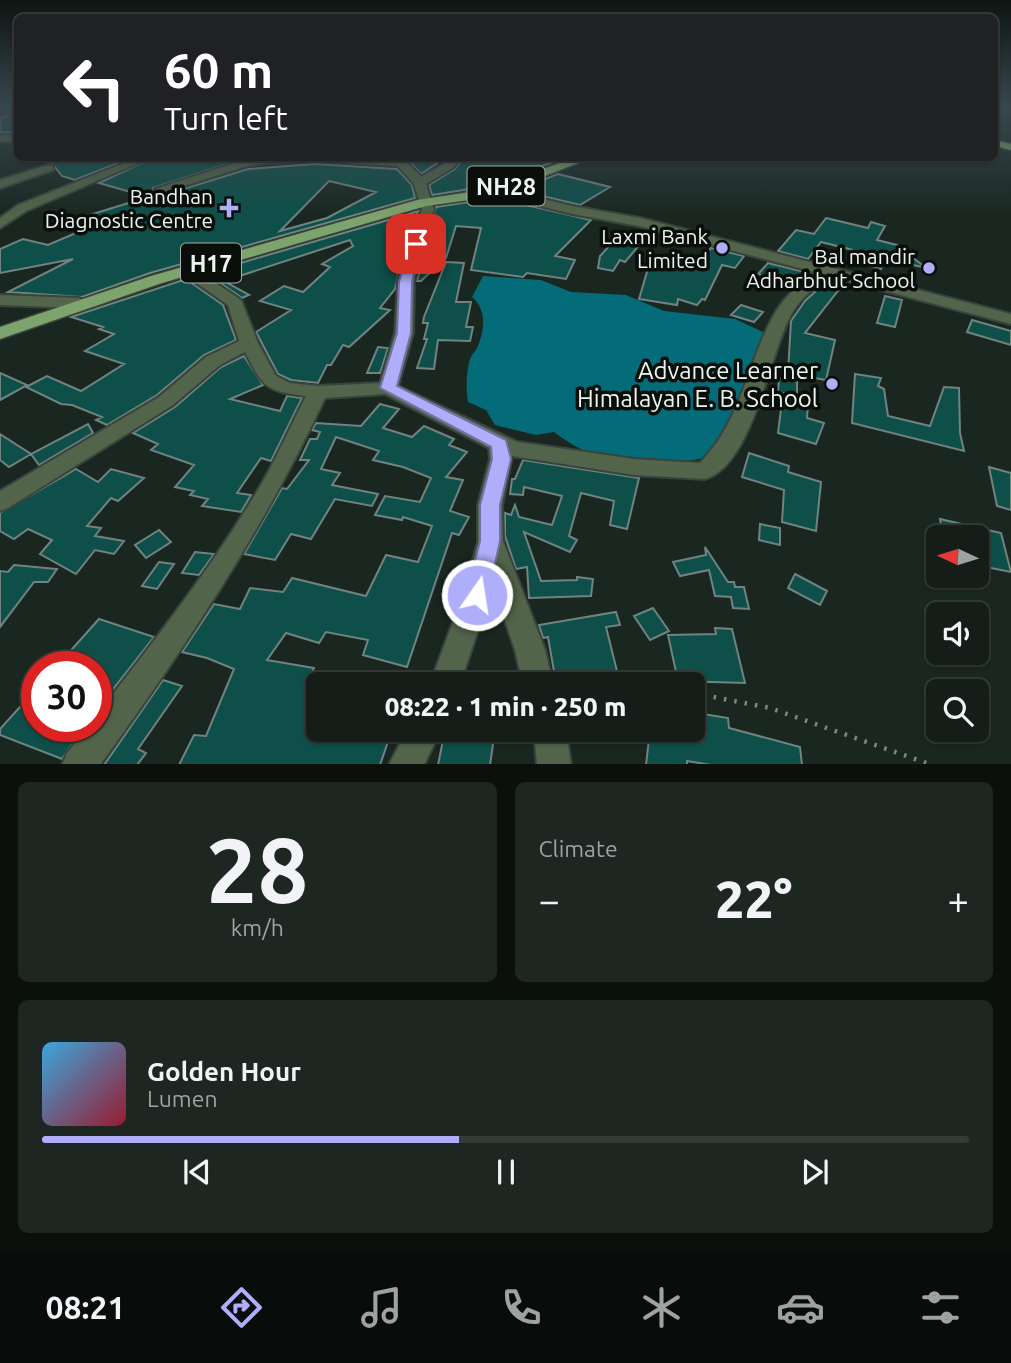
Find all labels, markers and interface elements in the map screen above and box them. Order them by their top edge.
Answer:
icon: left [49,42,140,133]
text: 60 m [164,42,273,97]
text: Turn left [164,100,288,136]
road number: NH28 [468,167,544,206]
place label: Bandhan Diagnostic Centre [45,184,213,232]
marker: Bandhan Diagnostic Centre [219,198,239,218]
pin [386,214,446,274]
place label: Laxmi Bank Limited [601,224,708,272]
icon: arrive [397,225,435,263]
marker: Laxmi Bank Limited [714,240,730,256]
road number: H17 [181,244,241,282]
place label: Bal mandir Adharbhut School [746,244,915,292]
marker: Bal mandir Adharbhut School [921,260,937,276]
place label: Advance Learner Himalayan E. B. School [577,357,818,412]
marker: Advance Learner Himalayan E. B. School [824,376,840,392]
north arrow [926,525,989,588]
map controls [926,525,989,742]
position arrow [440,558,514,632]
button: sound [926,602,989,665]
speed limit sign: 30 [21,651,112,742]
button: search [926,679,989,742]
text: 08:22 · 1 min · 250 m [385,692,626,721]
text: 28 [206,818,309,920]
text: Climate [539,836,618,861]
text: 22° [715,870,793,928]
text: − [539,879,560,921]
text: + [948,879,969,921]
text: km/h [231,915,284,940]
text: Golden Hour [147,1057,301,1086]
text: Lumen [147,1086,218,1111]
icon: previous [178,1153,216,1191]
icon: pause [487,1153,525,1191]
icon: next [796,1153,834,1191]
icon: directions [217,1283,266,1332]
icon: music [357,1283,406,1332]
icon: phone [497,1283,546,1332]
icon: climate [637,1283,686,1332]
icon: car [776,1283,825,1332]
icon: filters [916,1283,965,1332]
text: 08:21 [45,1289,126,1325]

